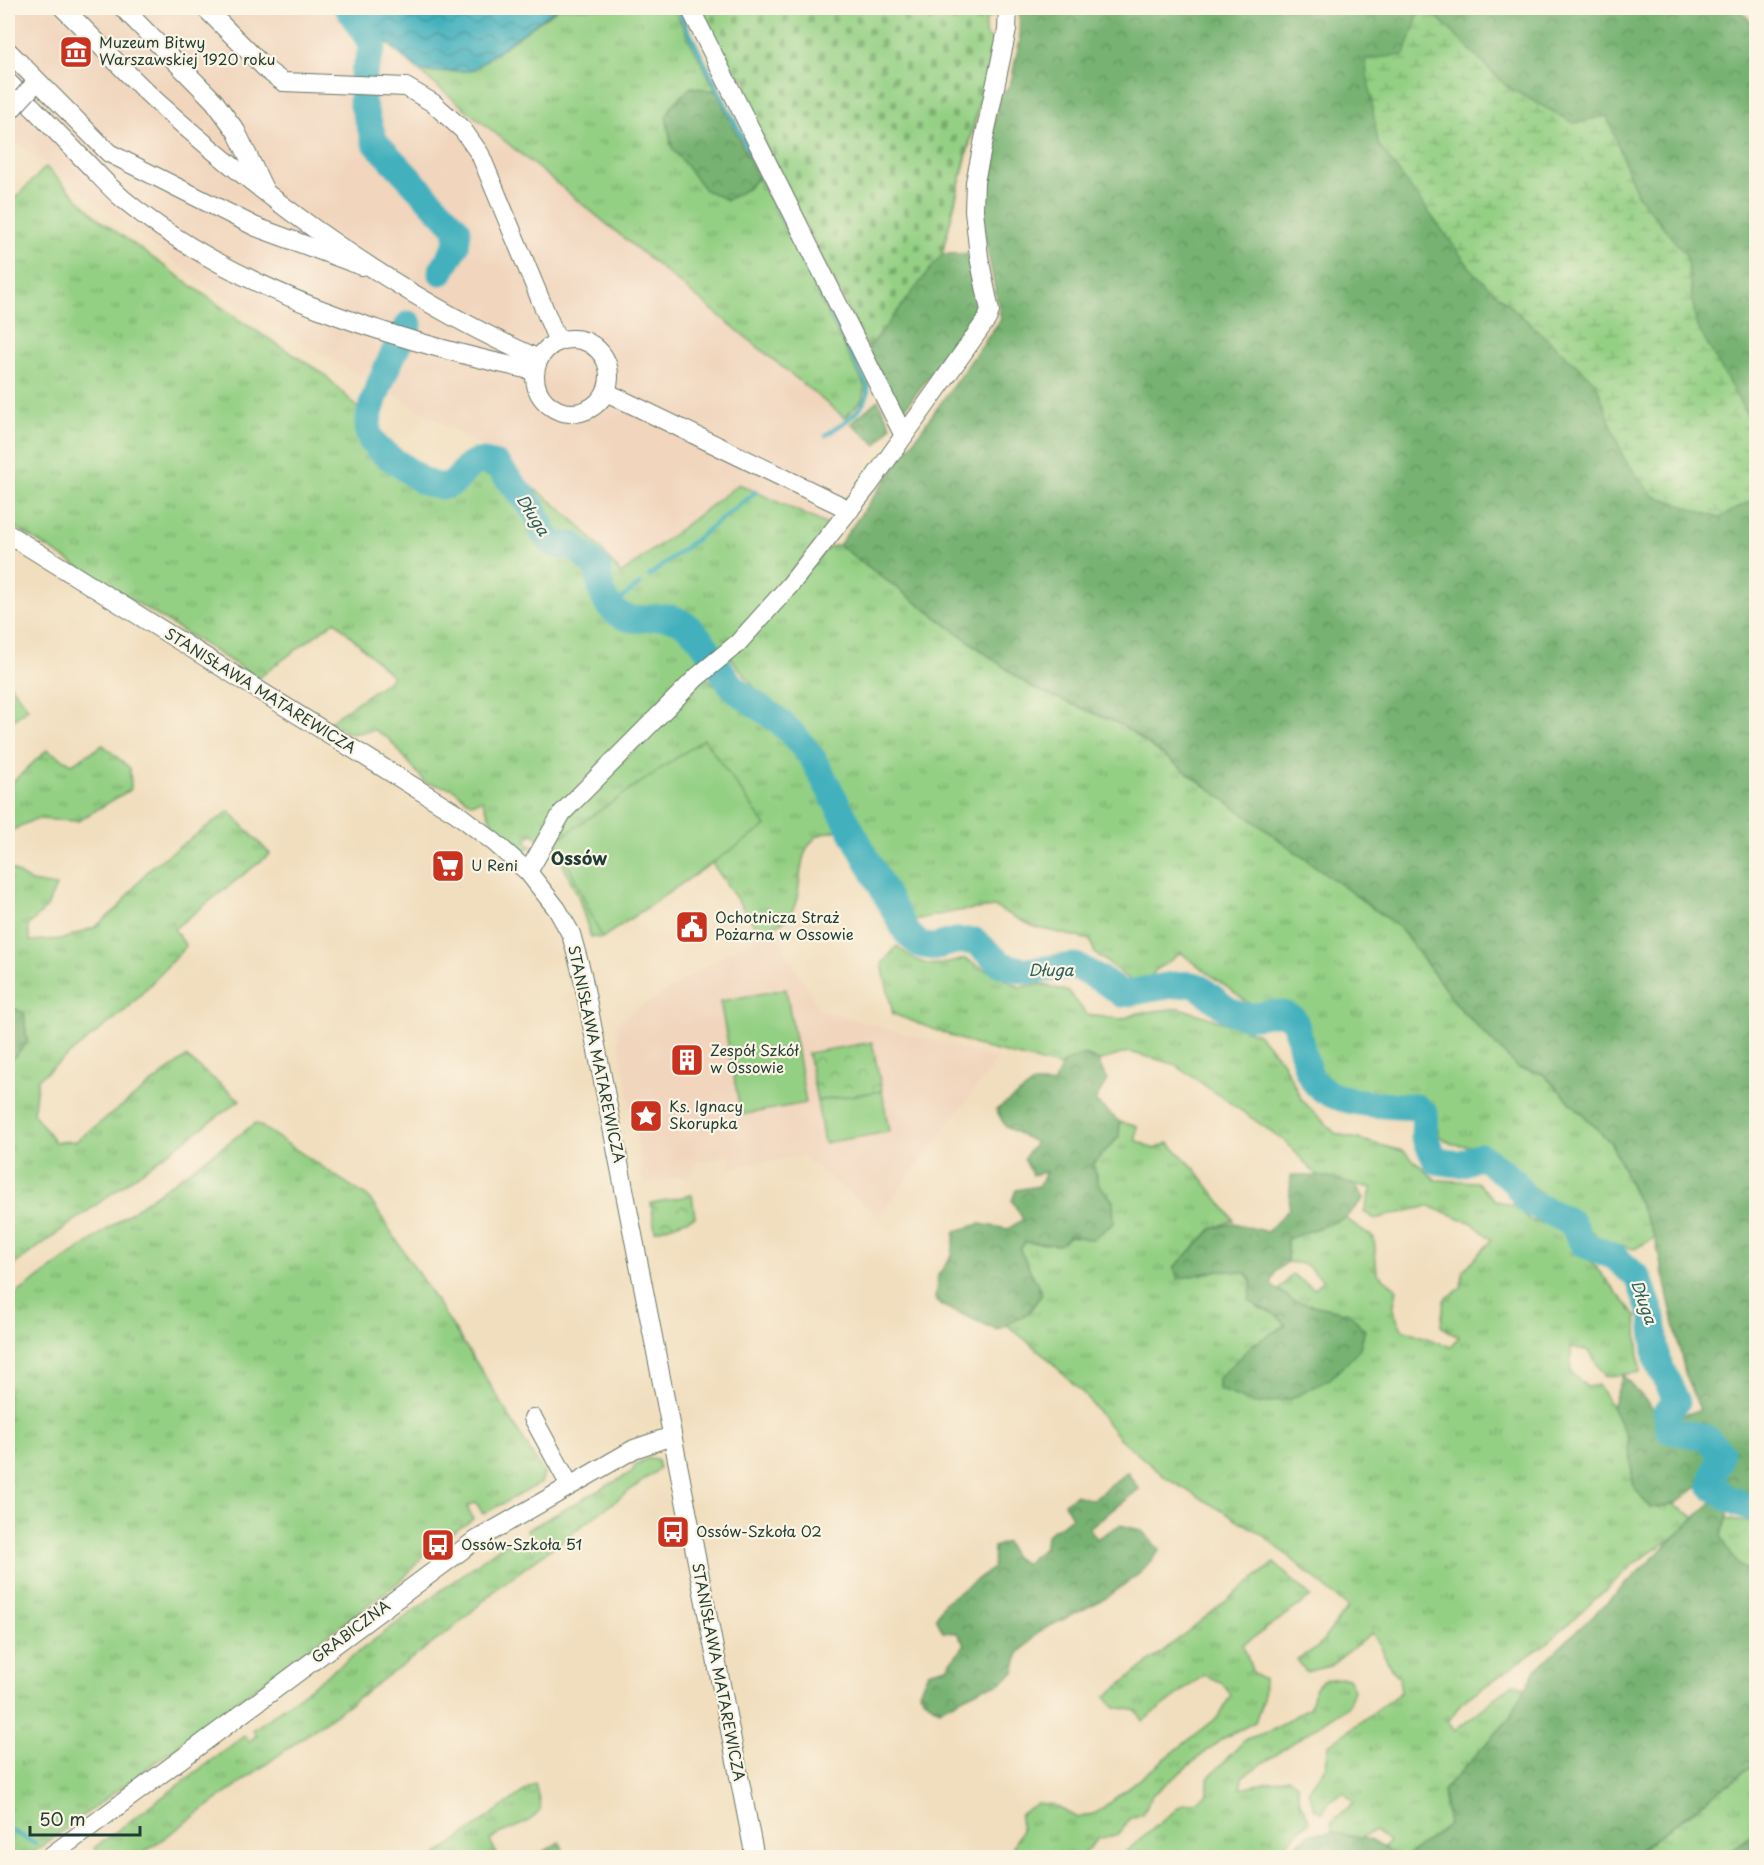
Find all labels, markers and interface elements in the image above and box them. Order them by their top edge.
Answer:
place label: Muzeum Bitwy Warszawskiej 1920 roku [99,30,276,70]
museum icon: Muzeum Bitwy Warszawskiej 1920 roku [58,34,94,70]
water label: Długa [511,489,557,541]
street label: STANISŁAWA MATAREWICZA [161,621,361,758]
district label: Ossów [551,844,607,871]
supermarket icon: U Reni [430,848,466,884]
place label: U Reni [471,853,518,876]
place label: Ochotnicza Straż Pożarna w Ossowie [715,905,854,945]
public building icon: Ochotnicza Straż Pożarna w Ossowie [674,909,710,945]
street label: STANISŁAWA MATAREWICZA [563,943,632,1165]
water label: Długa [1028,957,1075,981]
place label: Zespół Szkół w Ossowie [710,1038,800,1078]
building icon: Zespół Szkół w Ossowie [669,1042,705,1078]
place label: Ks. Ignacy Skorupka [669,1094,743,1134]
place icon: Ks. Ignacy Skorupka [628,1098,664,1134]
water label: Długa [1626,1276,1664,1328]
bus stop icon: Ossów-Szkoła 02 [655,1514,691,1550]
place label: Ossów-Szkoła 02 [696,1519,822,1542]
bus stop icon: Ossów-Szkoła 51 [420,1527,456,1563]
place label: Ossów-Szkoła 51 [461,1532,582,1555]
street label: STANISŁAWA MATAREWICZA [687,1561,752,1783]
street label: GRABICZNA [306,1594,394,1668]
scale bar [30,1799,140,1837]
text: 50 m [39,1805,86,1832]

